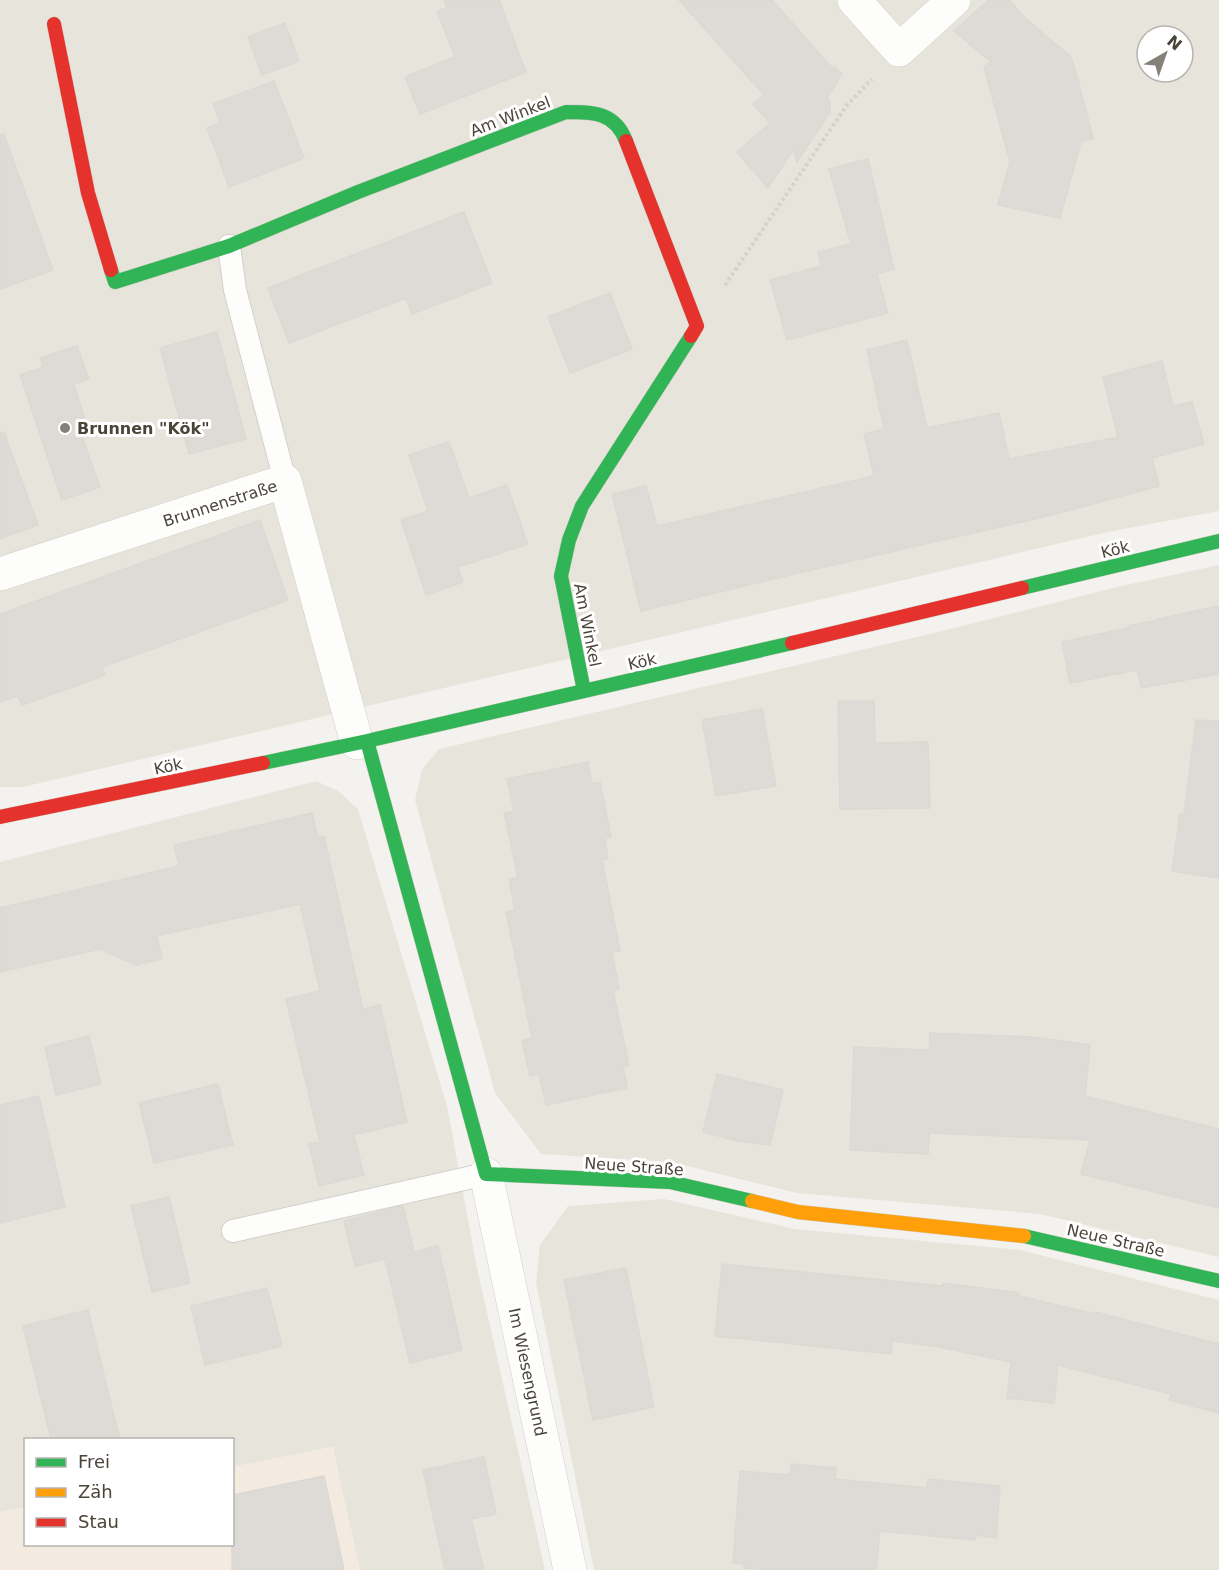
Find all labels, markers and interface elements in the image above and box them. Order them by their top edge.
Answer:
north arrow [1135,24,1195,84]
text: N [1163,31,1186,54]
street label: Am Winkel [467,92,553,141]
place label: Brunnen "Kök" [77,419,210,438]
marker: Brunnen "Kök" [58,421,72,435]
street label: Brunnenstraße [161,476,280,531]
street label: Kök [1099,537,1132,562]
street label: Am Winkel [570,582,605,668]
street label: Kök [626,649,659,674]
street label: Kök [152,754,185,779]
street label: Neue Straße [584,1154,684,1179]
street label: Neue Straße [1065,1220,1167,1261]
street label: Im Wiesengrund [505,1306,550,1438]
legend [24,1438,234,1546]
text: Frei [78,1451,110,1472]
text: Zäh [78,1481,113,1502]
text: Stau [78,1511,119,1532]

